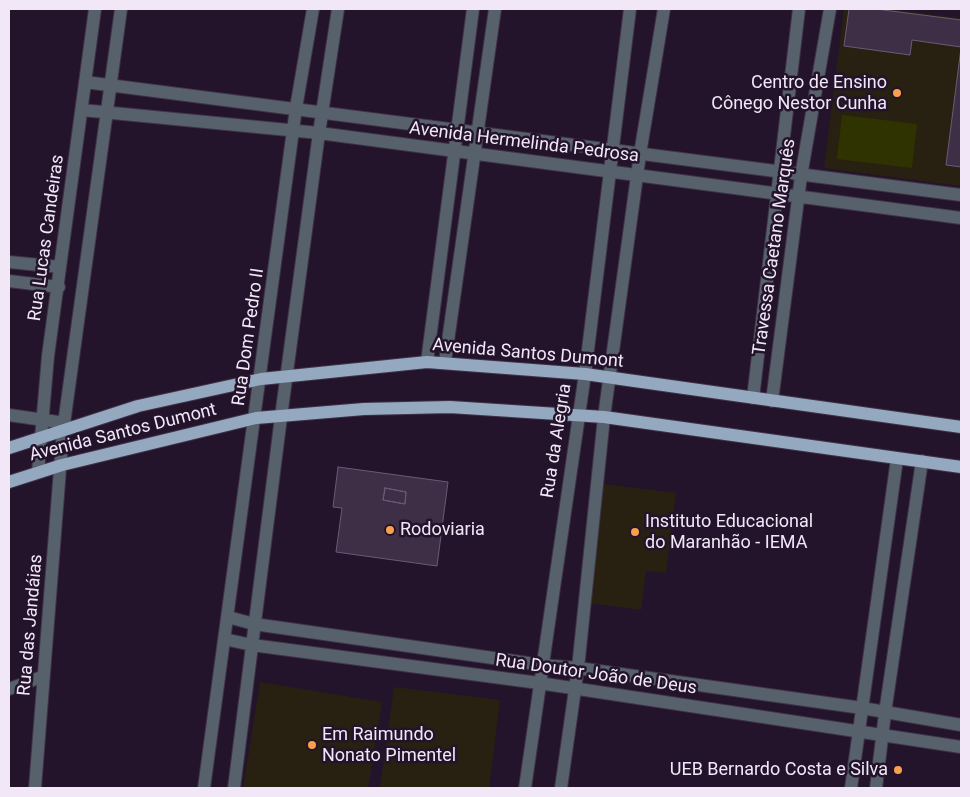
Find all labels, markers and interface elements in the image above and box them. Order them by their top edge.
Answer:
place label: Centro de Ensino Cônego Nestor Cunha [711,72,887,115]
marker: Centro de Ensino Cônego Nestor Cunha [891,87,903,99]
street label: Avenida Hermelinda Pedrosa [408,118,640,168]
street label: Travessa Caetano Marquês [749,137,801,357]
street label: Rua Lucas Candeiras [25,153,69,323]
street label: Rua Dom Pedro II [229,267,269,407]
street label: Avenida Santos Dumont [431,335,625,373]
street label: Rua da Alegria [537,382,577,500]
street label: Avenida Santos Dumont [27,399,219,467]
place label: Instituto Educacional do Maranhão - IEMA [645,511,813,554]
place label: Rodoviaria [400,519,485,541]
marker: Rodoviaria [384,524,396,536]
marker: Instituto Educacional do Maranhão - IEMA [629,526,641,538]
street label: Rua das Jandáias [14,553,48,697]
street label: Rua Doutor João de Deus [494,650,698,700]
place label: Em Raimundo Nonato Pimentel [322,724,456,766]
marker: Em Raimundo Nonato Pimentel [306,739,318,751]
place label: UEB Bernardo Costa e Silva [670,759,888,781]
marker: UEB Bernardo Costa e Silva [892,764,904,776]

